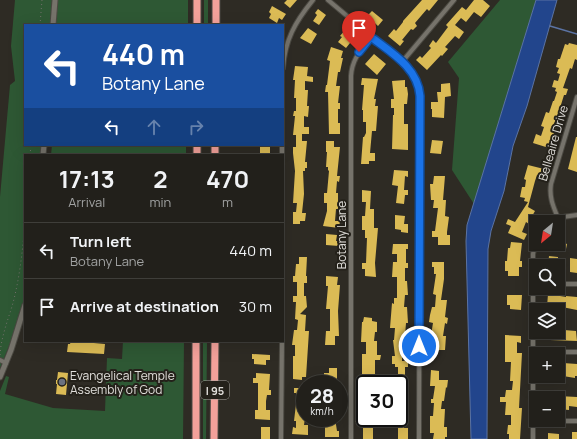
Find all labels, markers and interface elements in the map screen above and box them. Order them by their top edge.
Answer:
pin [342,11,376,52]
icon: arrive [348,17,370,39]
text: 440 m [102,35,185,73]
icon: left [36,40,88,92]
text: Botany Lane [102,71,205,95]
street label: Belleaire Drive [534,103,572,183]
icon: left [101,116,123,138]
icon: ahead [143,116,165,138]
icon: right [185,116,207,138]
text: 17:13 [59,162,115,195]
text: 2 [153,162,168,195]
text: 470 [206,162,249,195]
text: Arrival [68,193,105,211]
text: min [149,193,171,211]
text: m [222,193,233,211]
street label: Botany Lane [333,201,350,269]
north arrow [529,215,565,251]
map controls [529,215,565,427]
text: Turn left [70,231,132,252]
icon: left [36,240,58,262]
text: 440 m [229,240,272,261]
text: Botany Lane [70,252,144,270]
button: search [529,259,565,295]
icon: arrive [36,296,58,318]
text: Arrive at destination [70,296,219,317]
text: 30 m [239,296,272,317]
button: layers [529,303,565,339]
position arrow [398,325,440,367]
button: + [529,347,565,383]
place label: Evangelical Temple Assembly of God [70,367,175,398]
speed limit sign: 30 [356,375,408,427]
marker: Evangelical Temple Assembly of God [57,377,67,387]
road number: I 95 [201,381,229,399]
text: 28 [310,382,334,409]
button: − [529,391,565,427]
text: km/h [310,404,334,418]

